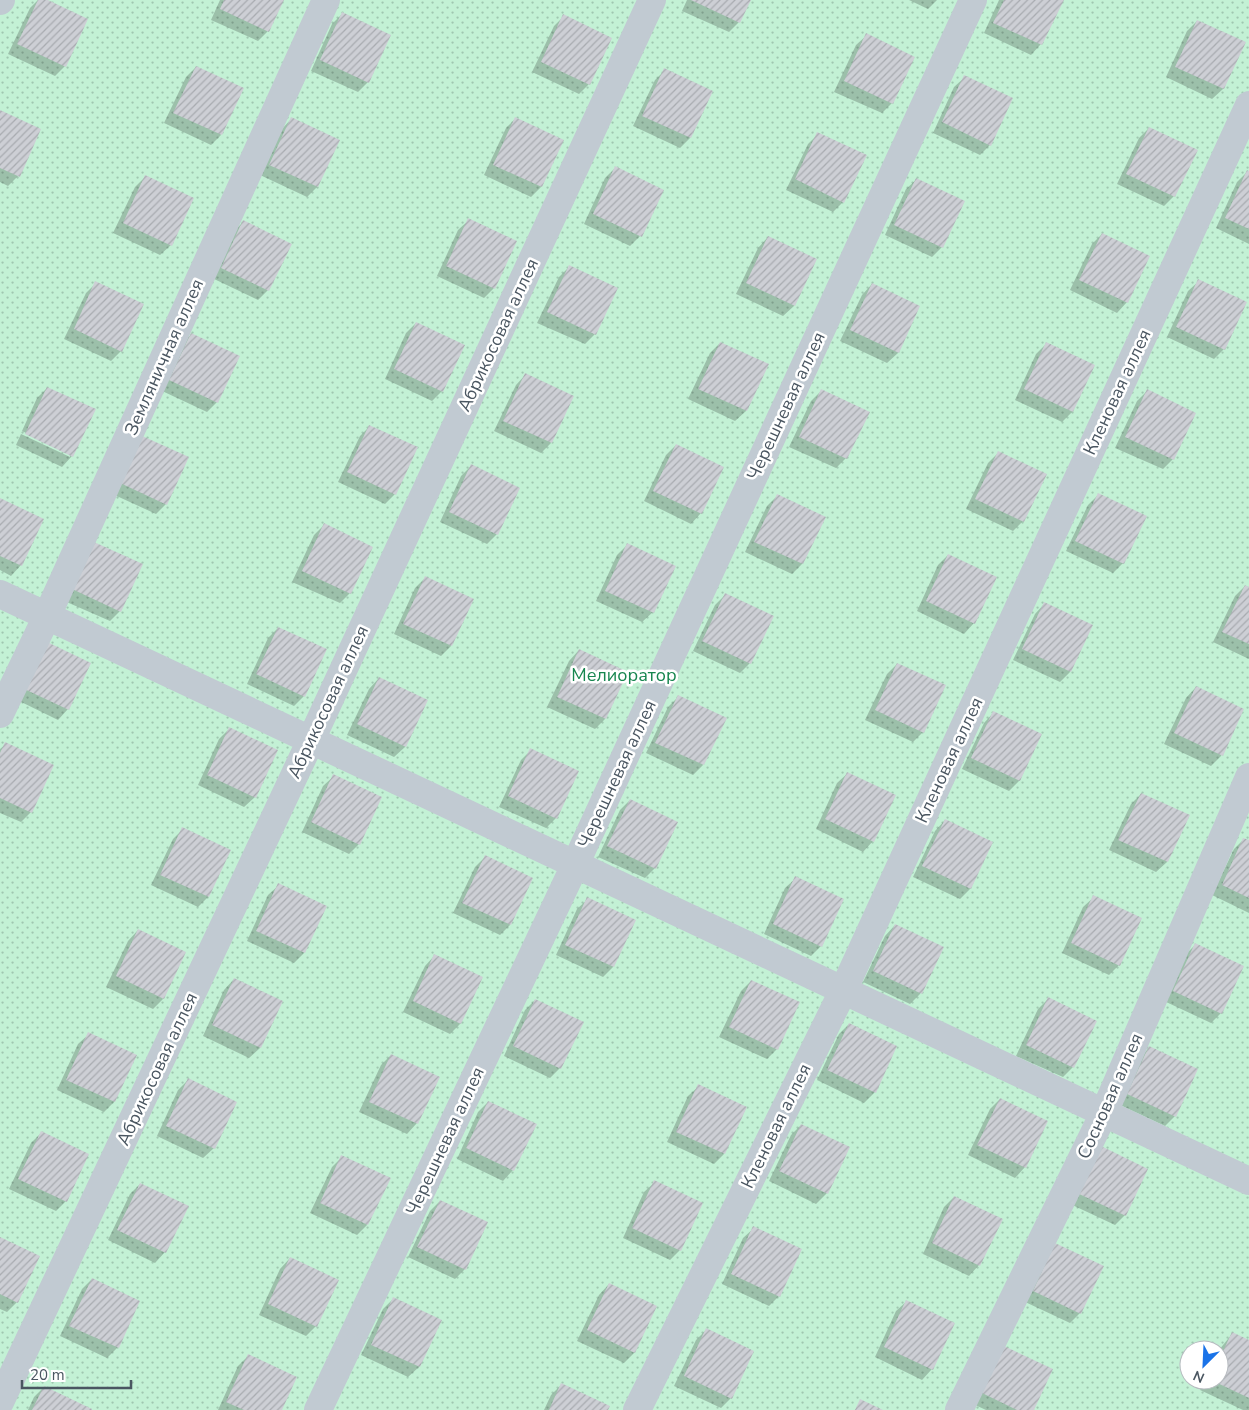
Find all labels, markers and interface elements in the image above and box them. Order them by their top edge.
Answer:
street label: Абрикосовая аллея [452,255,544,415]
street label: Земляничная аллея [119,275,209,439]
street label: Кленовая аллея [1077,325,1157,459]
street label: Черешневая аллея [741,328,831,484]
street label: Абрикосовая аллея [282,622,374,782]
park label: Мелиоратор [571,663,677,687]
street label: Кленовая аллея [909,693,989,827]
street label: Черешневая аллея [572,696,662,852]
street label: Абрикосовая аллея [111,989,203,1149]
street label: Сосновая аллея [1072,1029,1148,1163]
street label: Кленовая аллея [735,1060,817,1192]
street label: Черешневая аллея [400,1063,490,1219]
north arrow [1179,1340,1229,1390]
scale bar [22,1358,131,1390]
text: 20 m [30,1365,65,1385]
text: N [1190,1366,1208,1387]

